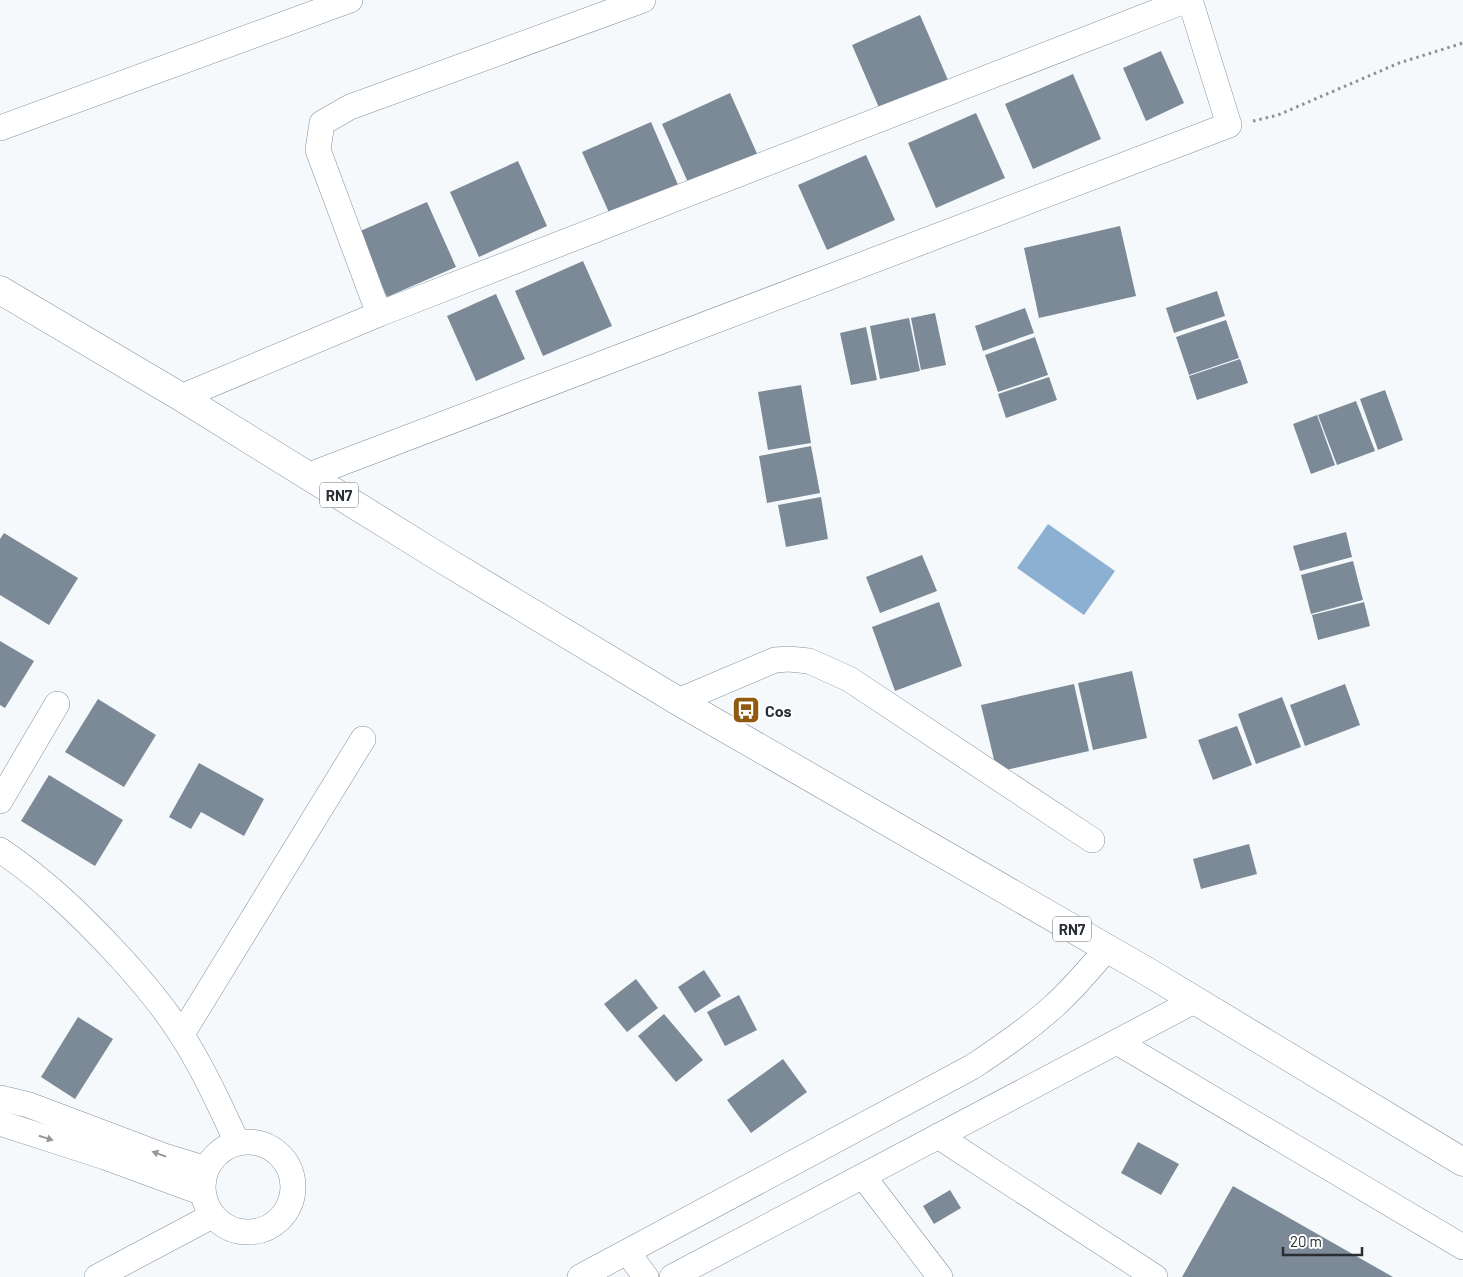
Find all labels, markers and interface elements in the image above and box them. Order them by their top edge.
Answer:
road number: RN7 [320,482,358,508]
bus stop icon: Cos [731,695,761,725]
place label: Cos [765,701,792,720]
road number: RN7 [1053,916,1091,942]
one-way arrow [39,1135,54,1143]
one-way arrow [152,1150,167,1157]
scale bar [1283,1224,1362,1256]
text: 20 m [1290,1232,1322,1250]

